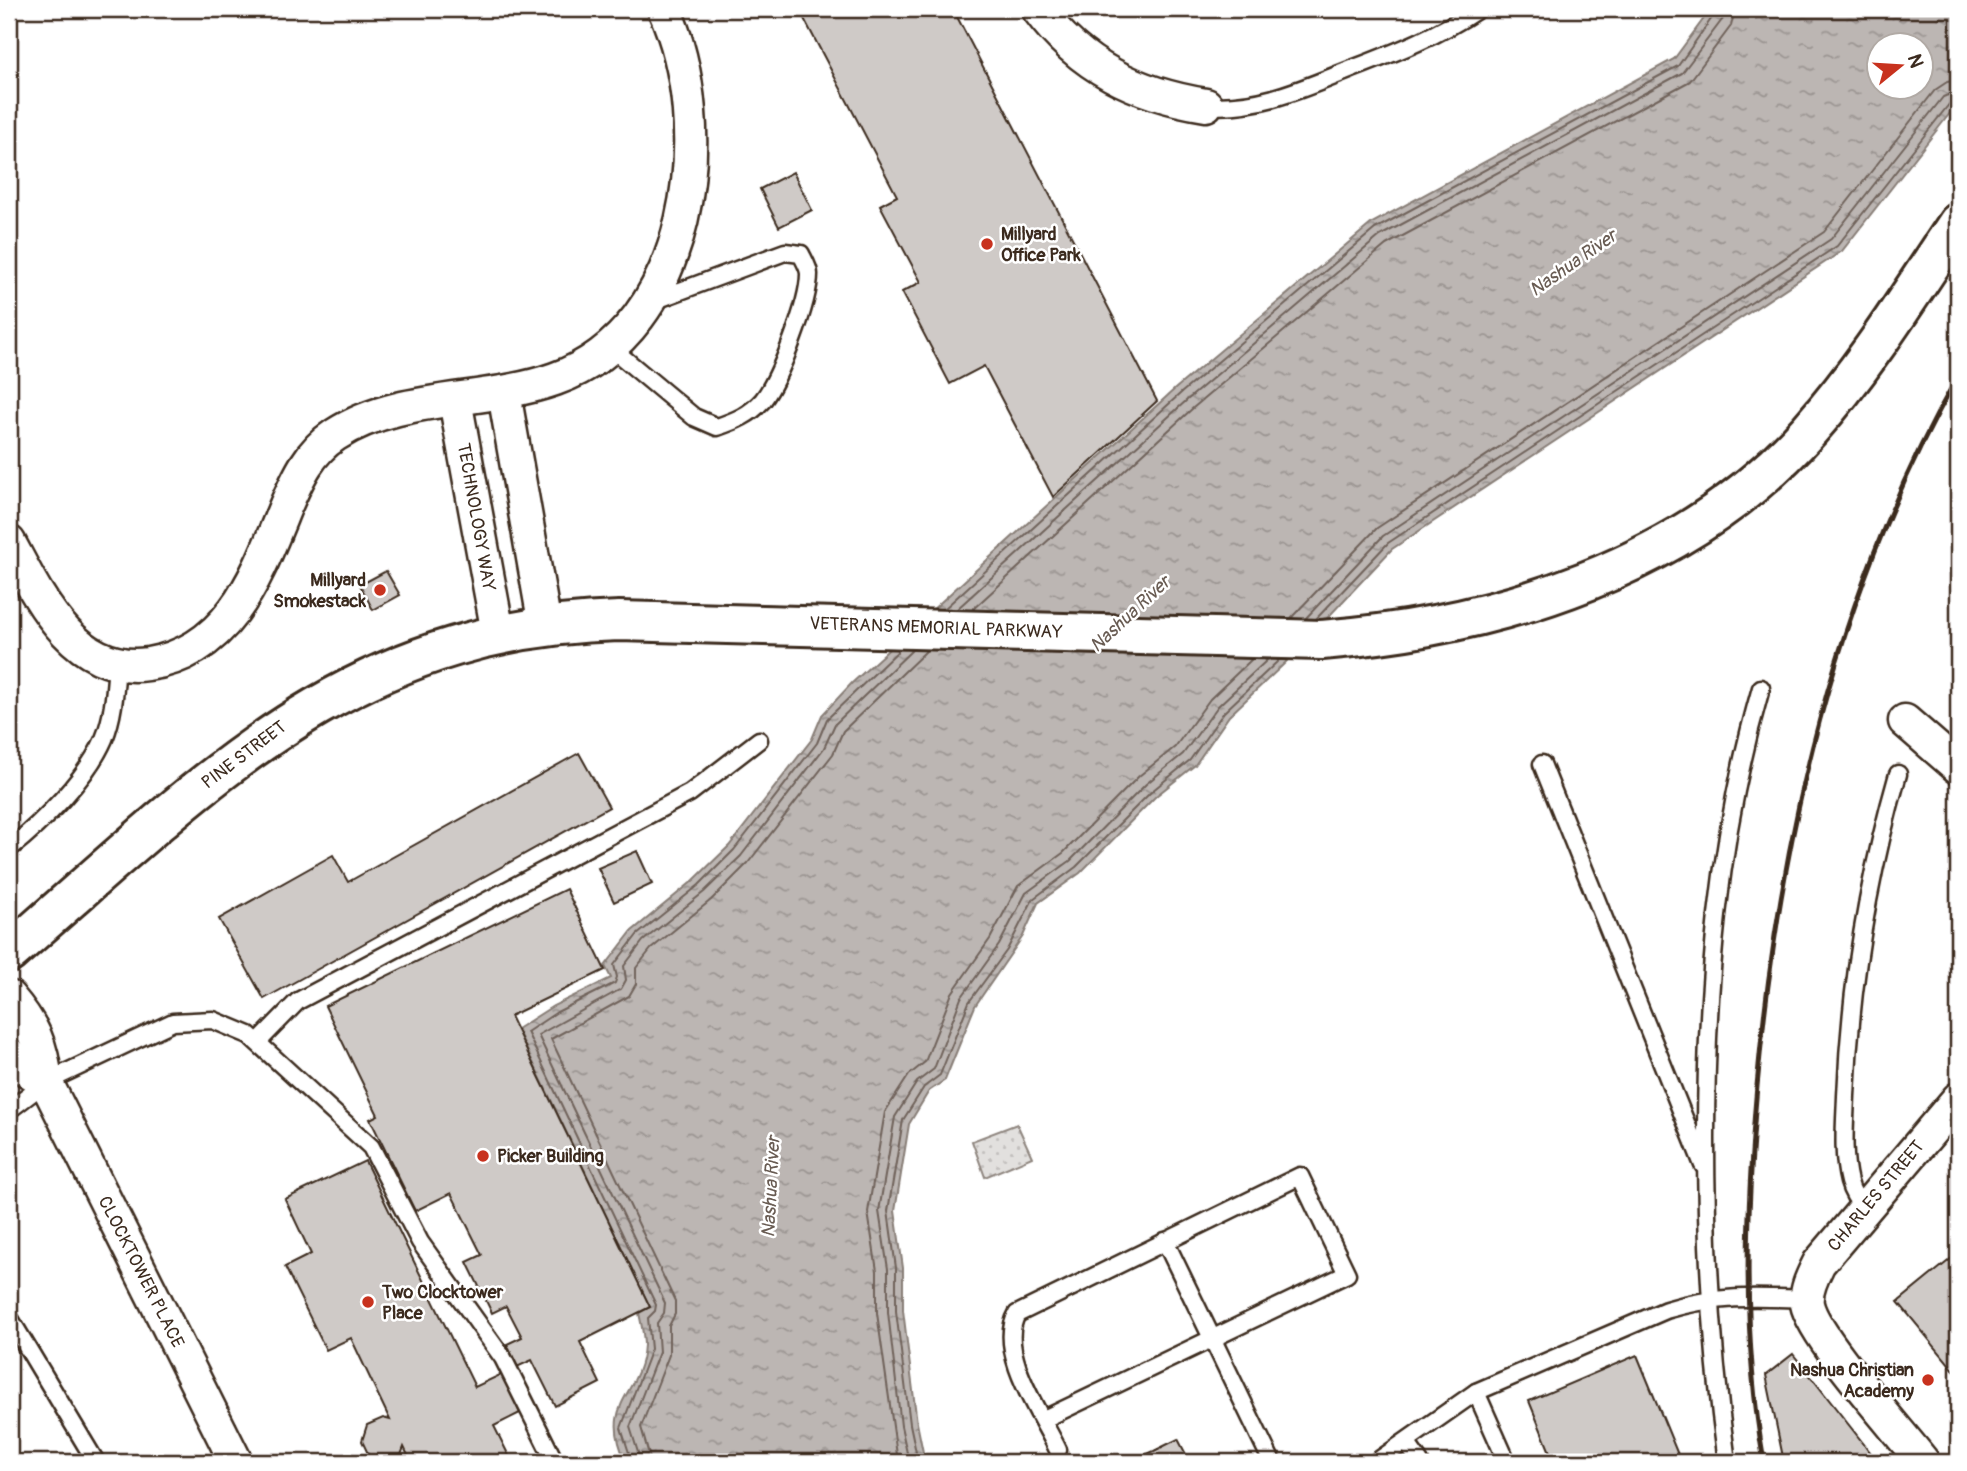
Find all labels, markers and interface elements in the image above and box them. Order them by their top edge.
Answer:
north arrow [1866,32,1936,102]
text: N [1902,51,1929,71]
place label: Millyard Office Park [1001,223,1081,267]
water label: Nashua River [1525,223,1623,302]
marker: Millyard Office Park [979,236,995,252]
street label: TECHNOLOGY WAY [452,441,500,593]
place label: Millyard Smokestack [273,569,366,613]
water label: Nashua River [1085,569,1177,657]
marker: Millyard Smokestack [372,582,388,598]
street label: VETERANS MEMORIAL PARKWAY [809,612,1064,644]
street label: PINE STREET [197,716,291,794]
water label: Nashua River [756,1134,786,1238]
street label: CHARLES STREET [1823,1136,1929,1256]
place label: Picker Building [497,1145,604,1168]
marker: Picker Building [475,1148,491,1164]
street label: CLOCKTOWER PLACE [93,1192,189,1352]
place label: Two Clocktower Place [381,1281,504,1325]
marker: Two Clocktower Place [360,1294,376,1310]
place label: Nashua Christian Academy [1790,1359,1914,1403]
marker: Nashua Christian Academy [1920,1372,1936,1388]

